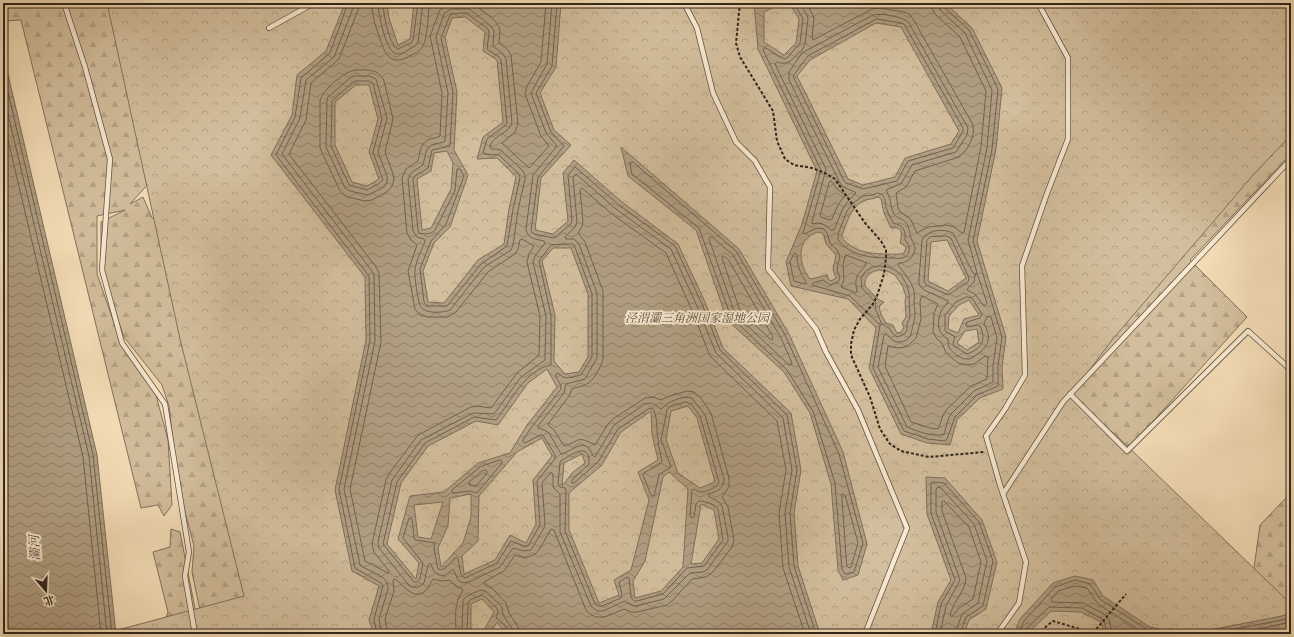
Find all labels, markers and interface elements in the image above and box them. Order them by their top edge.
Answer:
park label: 泾渭灞三角洲国家湿地公园 [625,310,771,326]
water label: 灞河 [25,533,45,561]
north arrow [26,571,66,611]
text: 北 [41,591,57,609]

